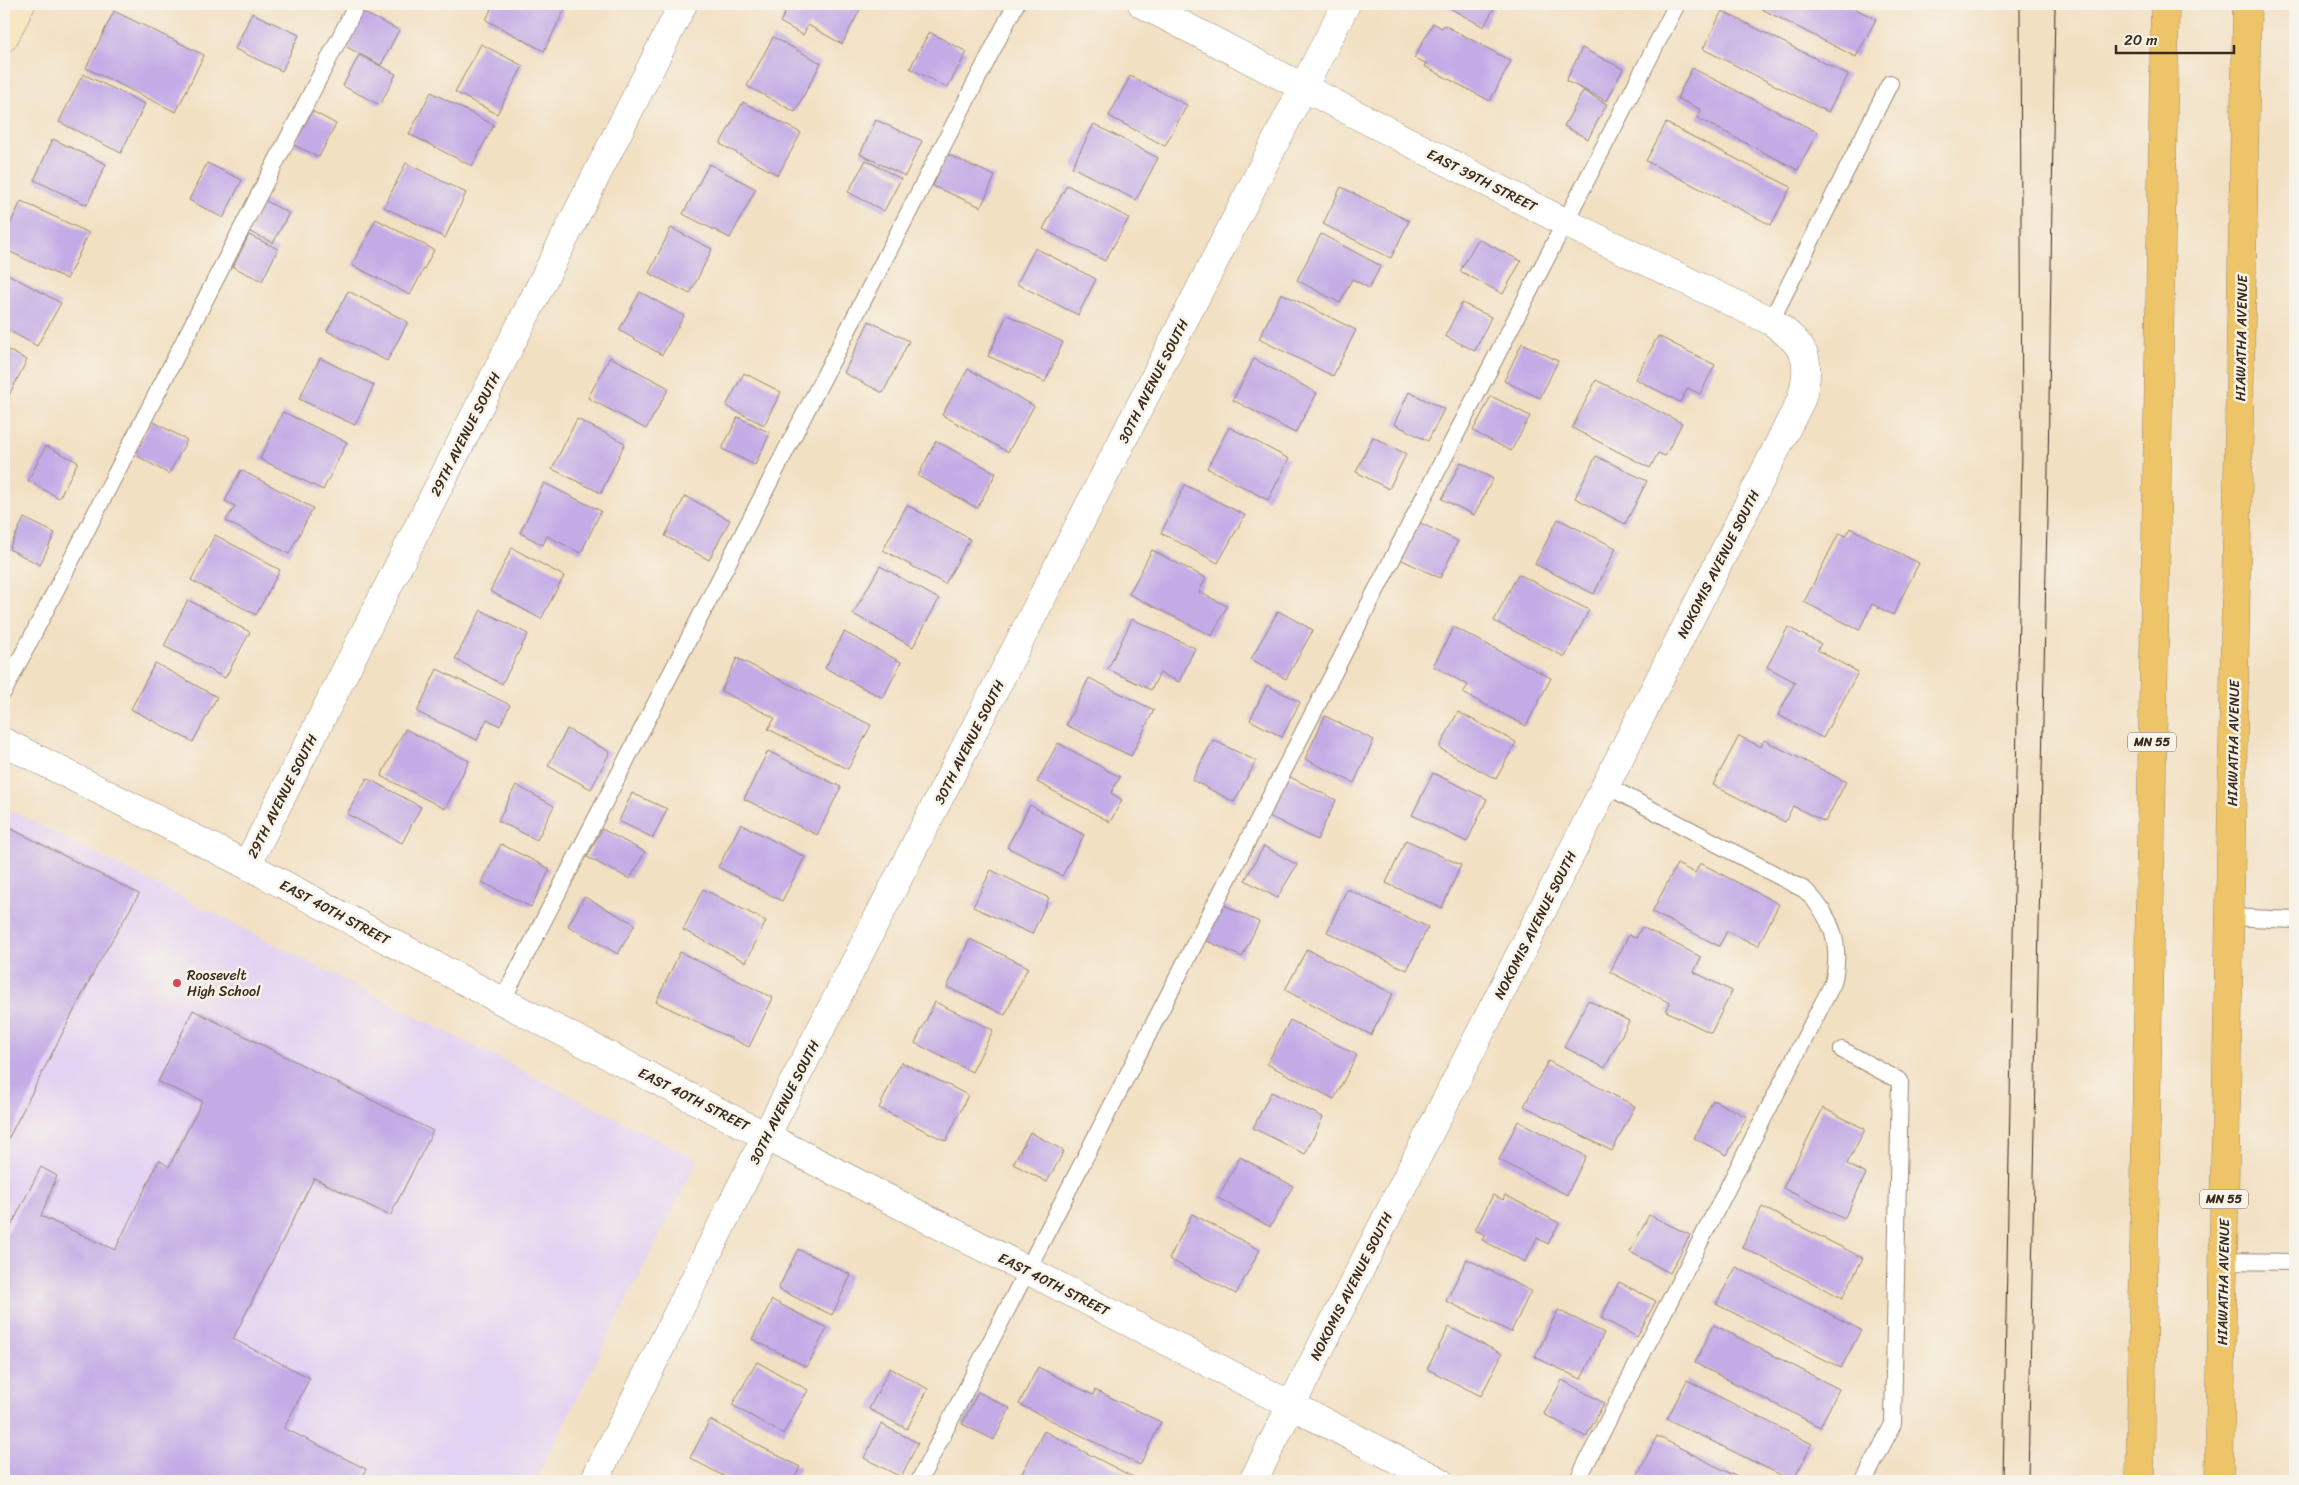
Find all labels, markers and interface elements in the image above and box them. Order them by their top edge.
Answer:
scale bar [2116,22,2234,54]
text: 20 m [2124,27,2158,53]
street label: EAST 39TH STREET [1422,142,1543,220]
street label: HIAWATHA AVENUE [2228,273,2255,401]
street label: 30TH AVENUE SOUTH [1111,315,1196,448]
street label: 29TH AVENUE SOUTH [423,368,508,501]
street label: NOKOMIS AVENUE SOUTH [1670,485,1767,643]
street label: 30TH AVENUE SOUTH [927,676,1012,809]
street label: HIAWATHA AVENUE [2220,678,2247,806]
street label: 29TH AVENUE SOUTH [240,730,325,863]
road number: MN 55 [2128,732,2176,752]
street label: NOKOMIS AVENUE SOUTH [1487,846,1584,1004]
street label: EAST 40TH STREET [275,873,396,953]
place label: Roosevelt High School [187,963,261,1004]
marker: Roosevelt High School [171,977,183,989]
street label: 30TH AVENUE SOUTH [742,1036,827,1169]
street label: EAST 40TH STREET [634,1061,755,1139]
road number: MN 55 [2200,1190,2248,1208]
street label: NOKOMIS AVENUE SOUTH [1303,1207,1400,1365]
street label: HIAWATHA AVENUE [2210,1217,2237,1345]
street label: EAST 40TH STREET [994,1246,1115,1324]

